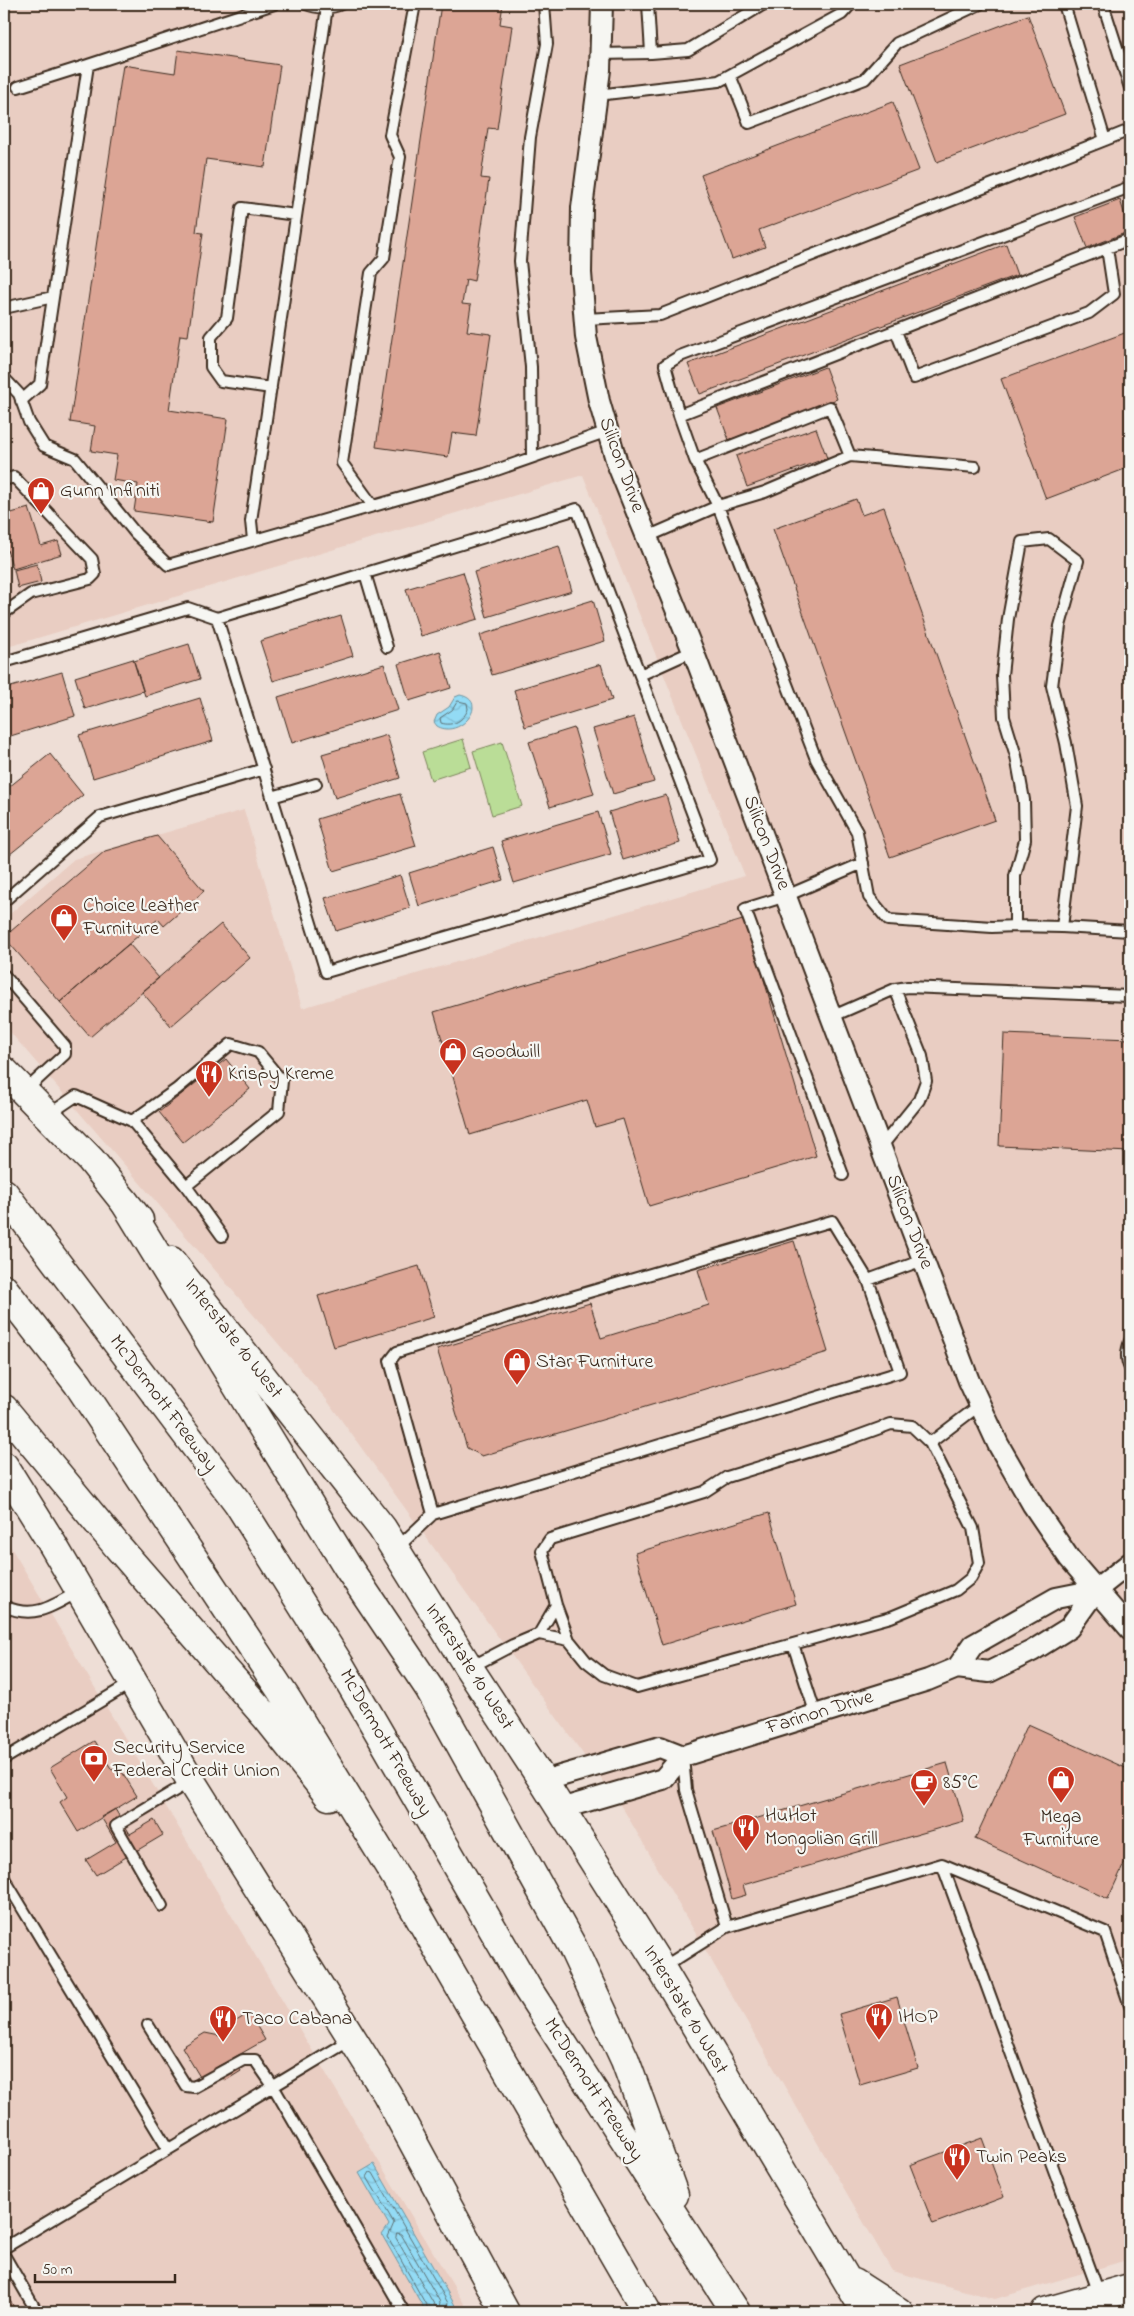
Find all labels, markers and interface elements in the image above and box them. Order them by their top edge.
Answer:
street label: Silicon Drive [590,413,652,517]
shop icon: Gunn Infiniti [26,476,56,515]
place label: Gunn Infiniti [60,477,160,506]
street label: Silicon Drive [735,791,797,895]
place label: Choice Leather Furniture [82,892,200,944]
shop icon: Choice Leather Furniture [49,903,79,942]
shop icon: Goodwill [438,1037,468,1076]
place label: Goodwill [472,1038,540,1067]
restaurant icon: Krispy Kreme [194,1059,224,1098]
place label: Krispy Kreme [228,1060,334,1089]
street label: Silicon Drive [878,1170,940,1274]
street label: Interstate 10 West [177,1272,290,1406]
street label: McDermott Freeway [102,1329,224,1479]
shop icon: Star Furniture [502,1347,532,1386]
place label: Star Furniture [536,1348,653,1377]
street label: Interstate 10 West [417,1598,521,1736]
street label: McDermott Freeway [331,1664,439,1822]
street label: Farinon Drive [762,1683,877,1743]
place label: Security Service Federal Credit Union [112,1734,280,1786]
bank icon: Security Service Federal Credit Union [79,1744,109,1783]
shop icon: Mega Furniture [1046,1765,1076,1804]
cafe icon: 85°C [909,1768,939,1807]
place label: 85°C [943,1769,978,1798]
place label: HuHot Mongolian Grill [765,1802,878,1855]
place label: Mega Furniture [1022,1803,1099,1855]
restaurant icon: HuHot Mongolian Grill [731,1813,761,1852]
street label: Interstate 10 West [635,1940,735,2080]
restaurant icon: IHOP [864,2002,894,2041]
place label: IHOP [898,2003,938,2032]
restaurant icon: Taco Cabana [208,2004,238,2043]
place label: Taco Cabana [242,2005,352,2034]
street label: McDermott Freeway [536,2013,650,2167]
restaurant icon: Twin Peaks [942,2142,972,2181]
place label: Twin Peaks [976,2143,1067,2172]
scale bar [35,2251,175,2283]
text: 50 m [42,2259,73,2281]

